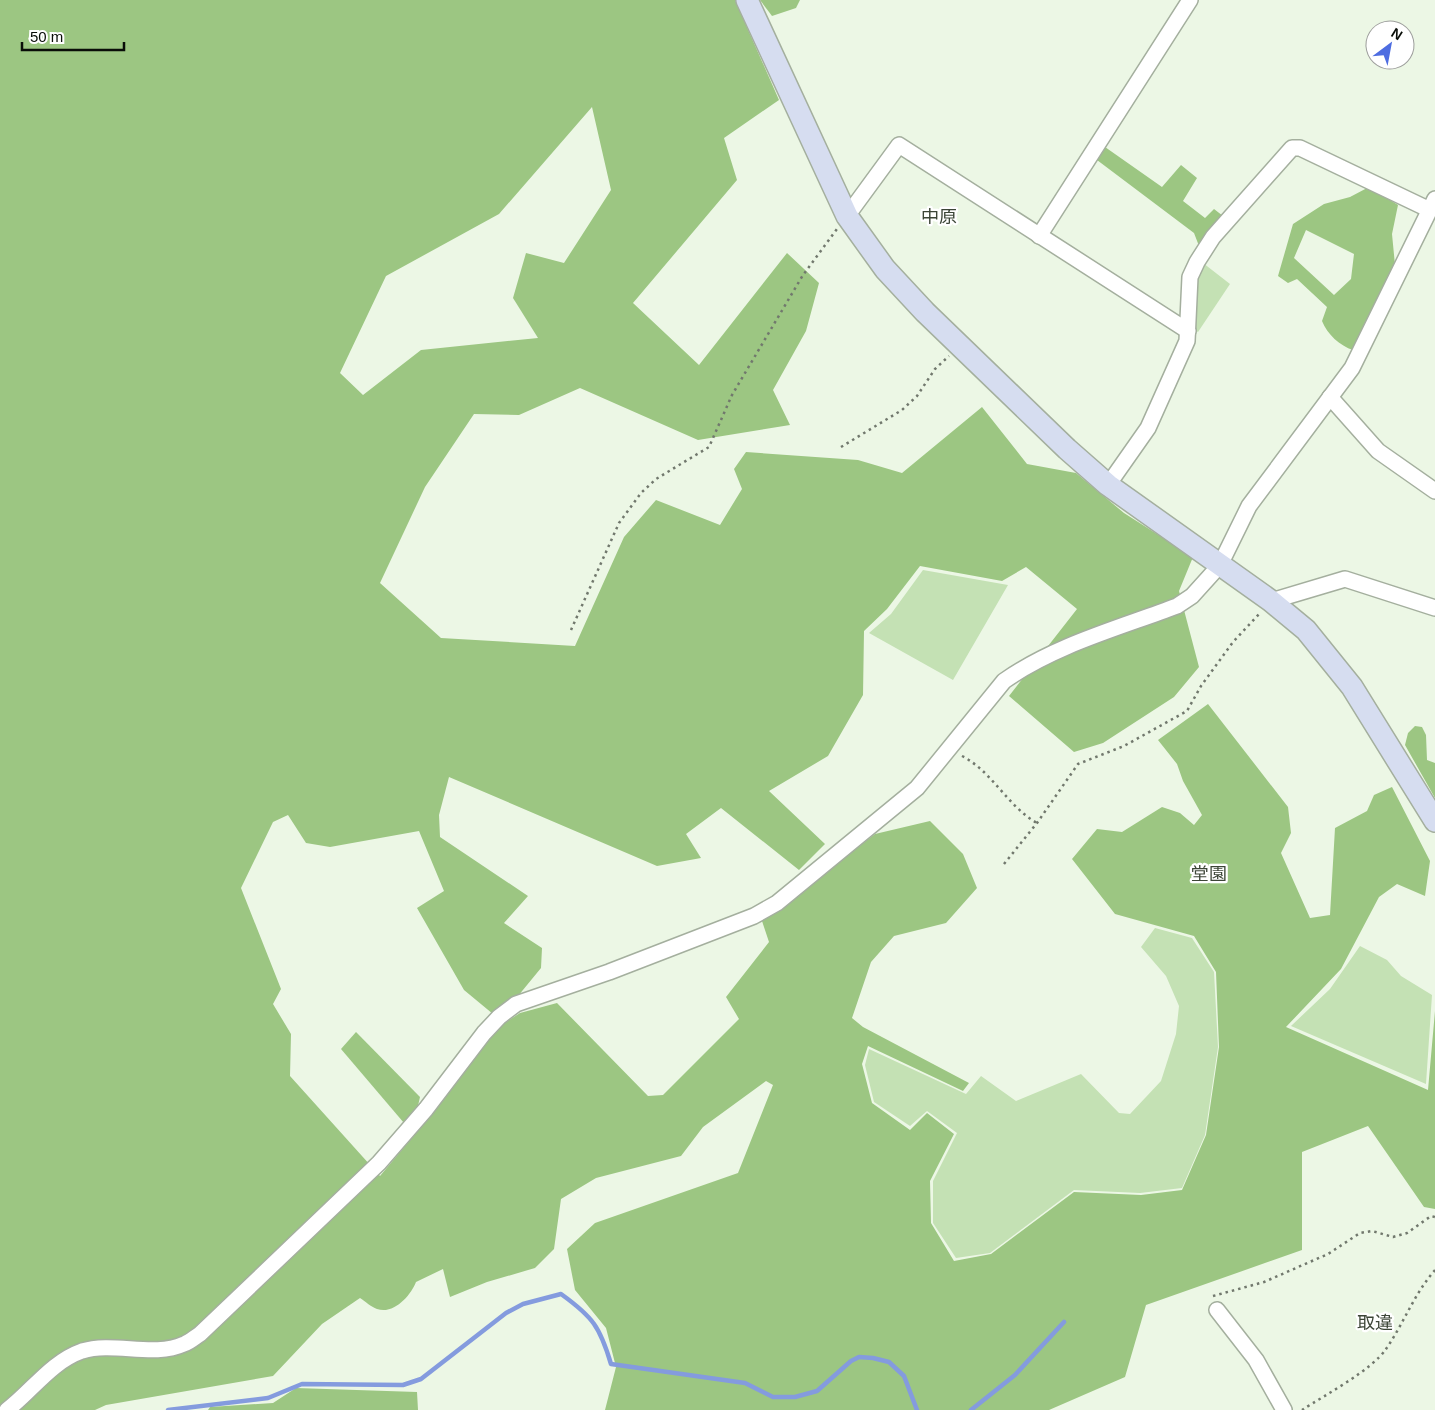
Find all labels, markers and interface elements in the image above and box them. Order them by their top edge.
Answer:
scale bar [22,20,125,52]
north arrow [1365,20,1415,70]
text: N [1388,25,1405,43]
text: 50 m [30,28,63,45]
district label: 中原 [921,207,957,227]
district label: 堂園 [1191,864,1227,884]
district label: 取違 [1357,1313,1393,1333]

